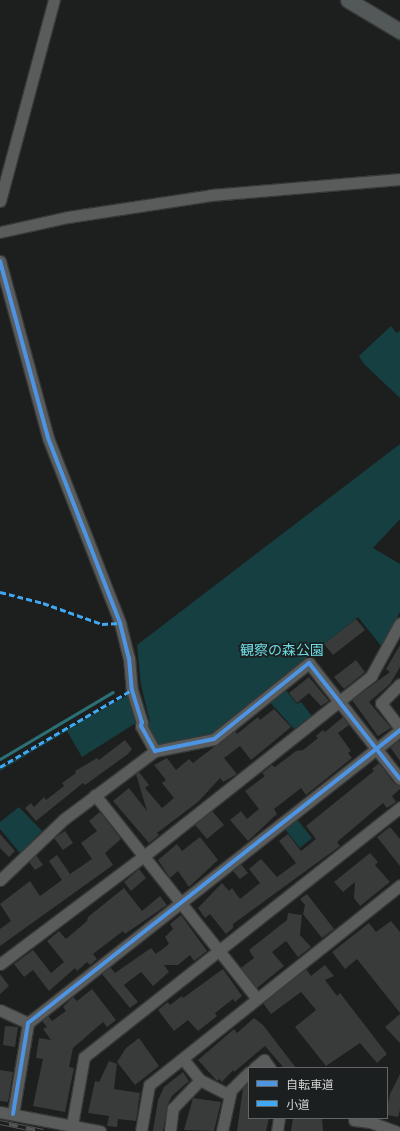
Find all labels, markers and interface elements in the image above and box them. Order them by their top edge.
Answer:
park label: 観察の森公園 [240,642,324,658]
legend [248,1067,388,1119]
text: 自転車道 [286,1077,334,1092]
text: 小道 [286,1097,310,1112]

